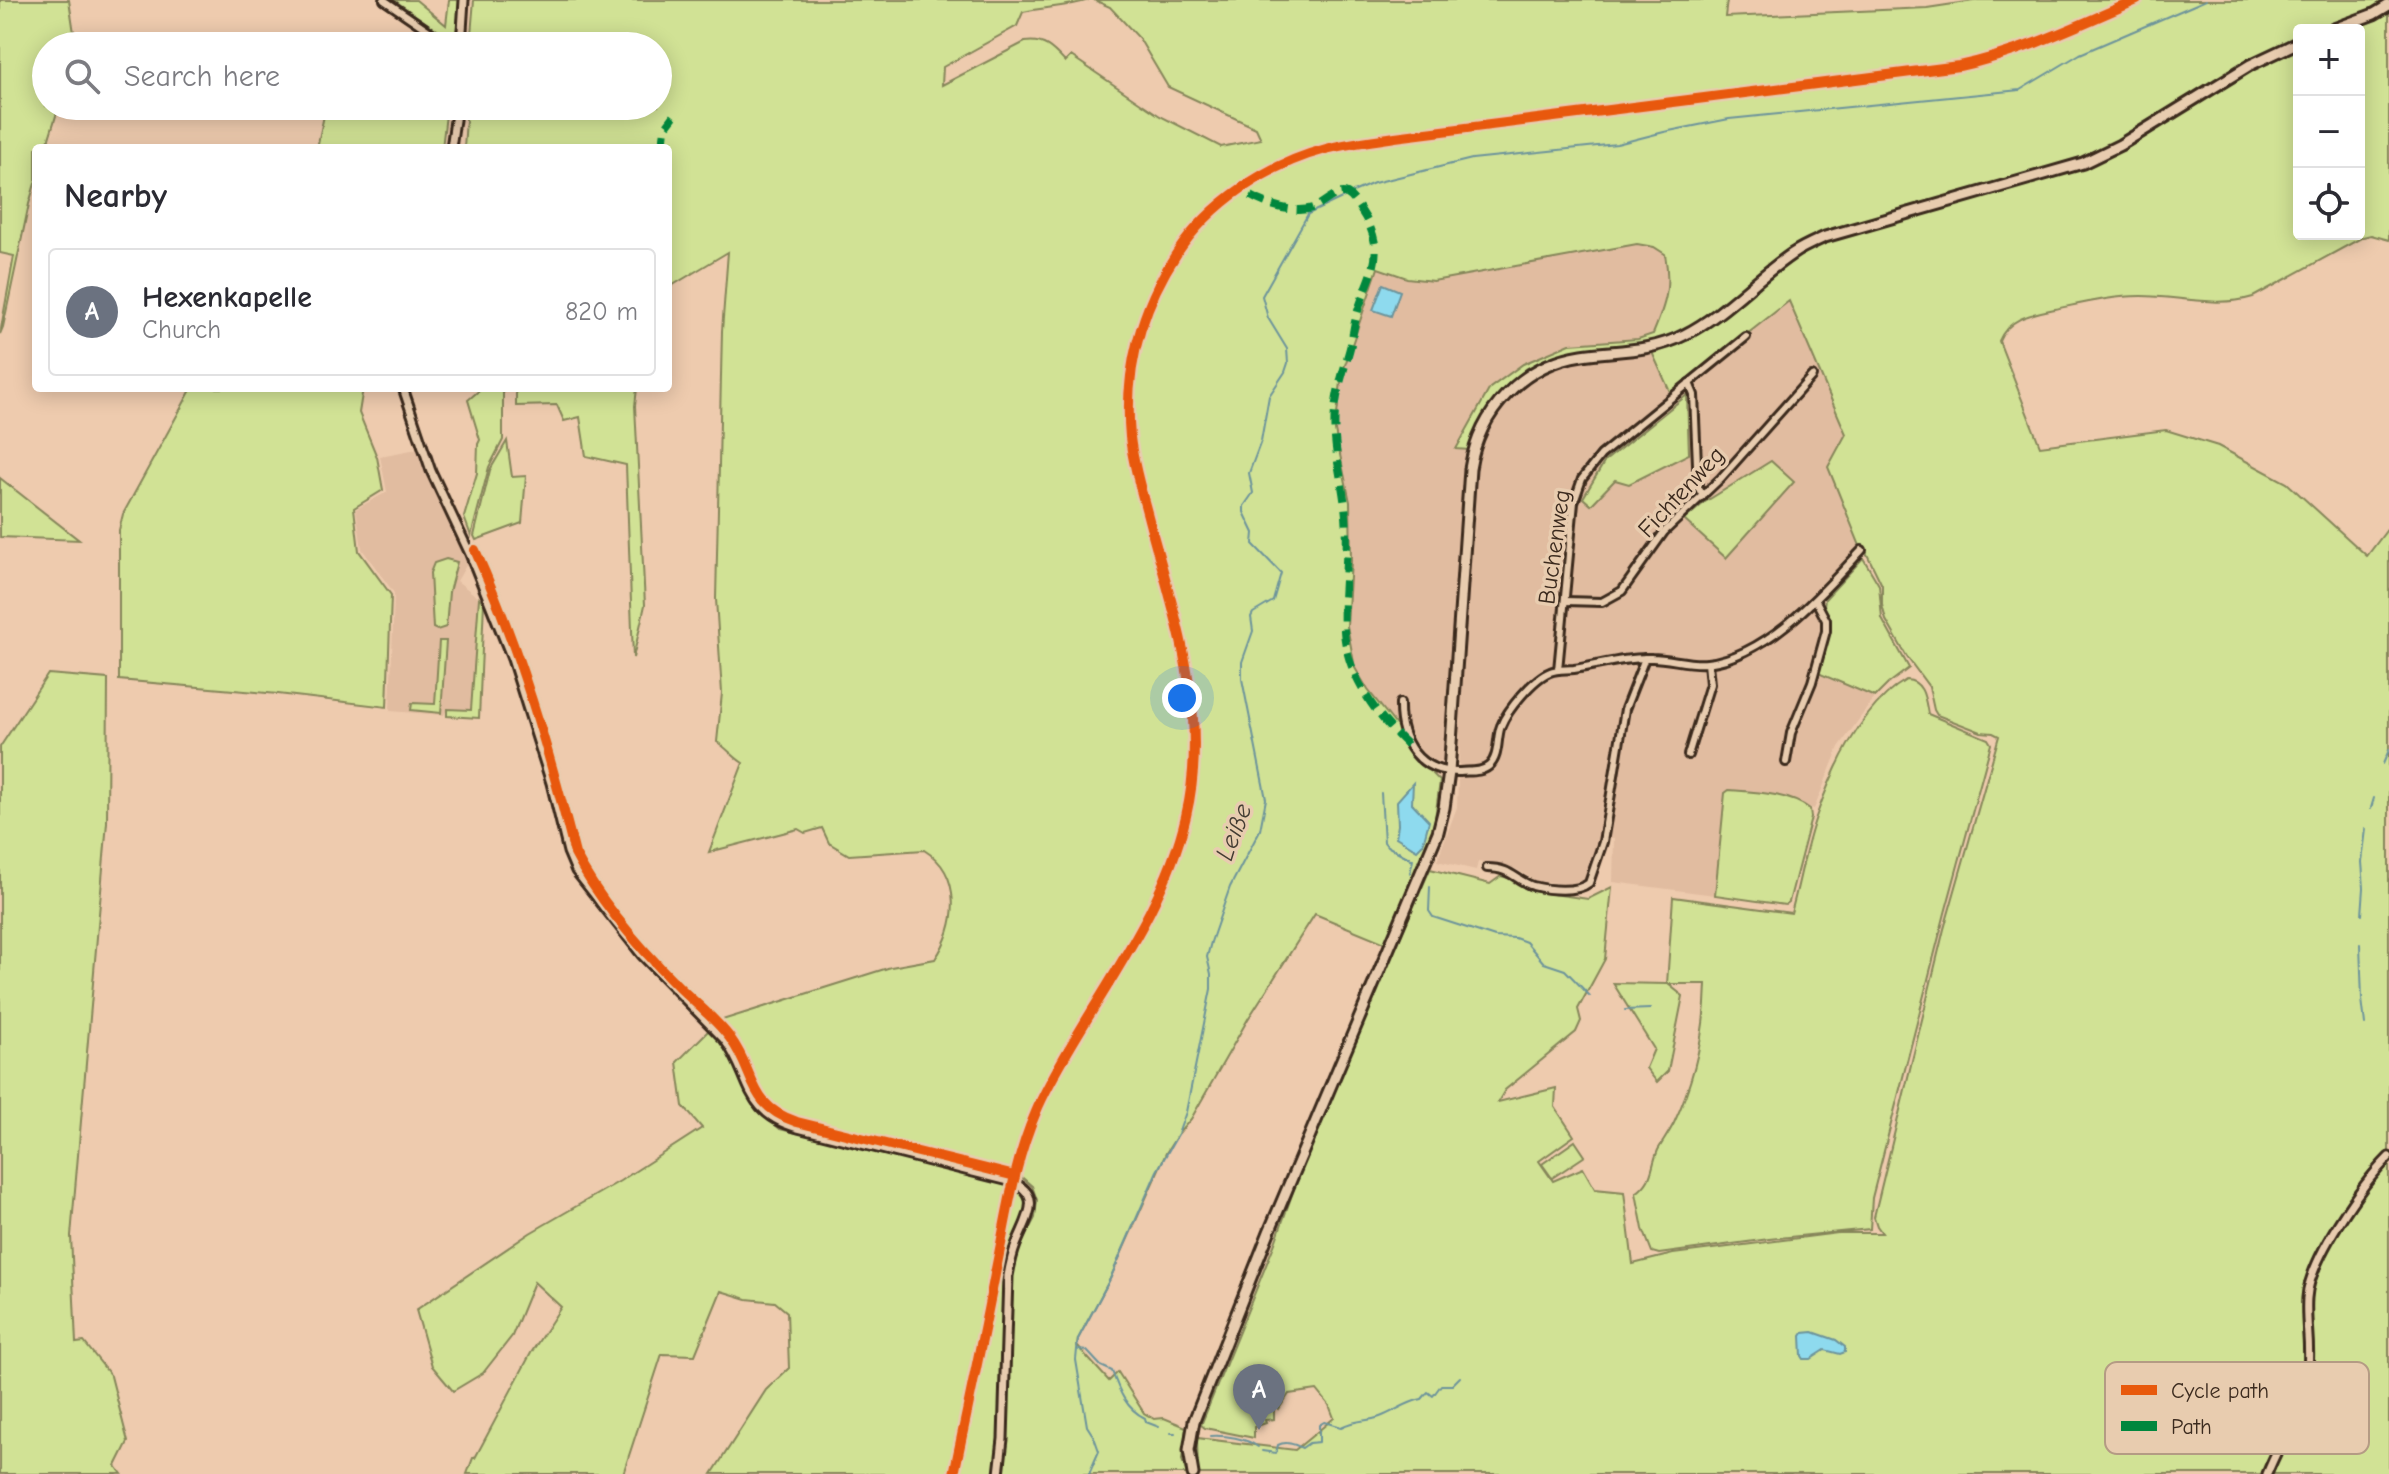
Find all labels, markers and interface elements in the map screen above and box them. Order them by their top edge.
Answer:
map controls [2293,24,2365,240]
button: + [2293,24,2365,96]
search box [32,32,672,120]
icon: search [60,54,104,98]
text: Search here [124,59,280,94]
button: − [2293,96,2365,168]
button: locate [2293,168,2365,240]
text: Nearby [64,176,167,216]
text: Hexenkapelle [142,280,312,315]
text: A [85,297,99,327]
text: 820 m [565,297,638,327]
text: Church [142,315,221,345]
street label: Fichtenweg [1632,441,1730,543]
street label: Buchenweg [1532,488,1576,606]
your location [1162,678,1202,718]
water label: Leiße [1210,799,1258,865]
legend [2105,1362,2369,1454]
pin: A [1233,1364,1285,1430]
text: Cycle path [2171,1378,2269,1404]
text: Path [2171,1414,2212,1440]

